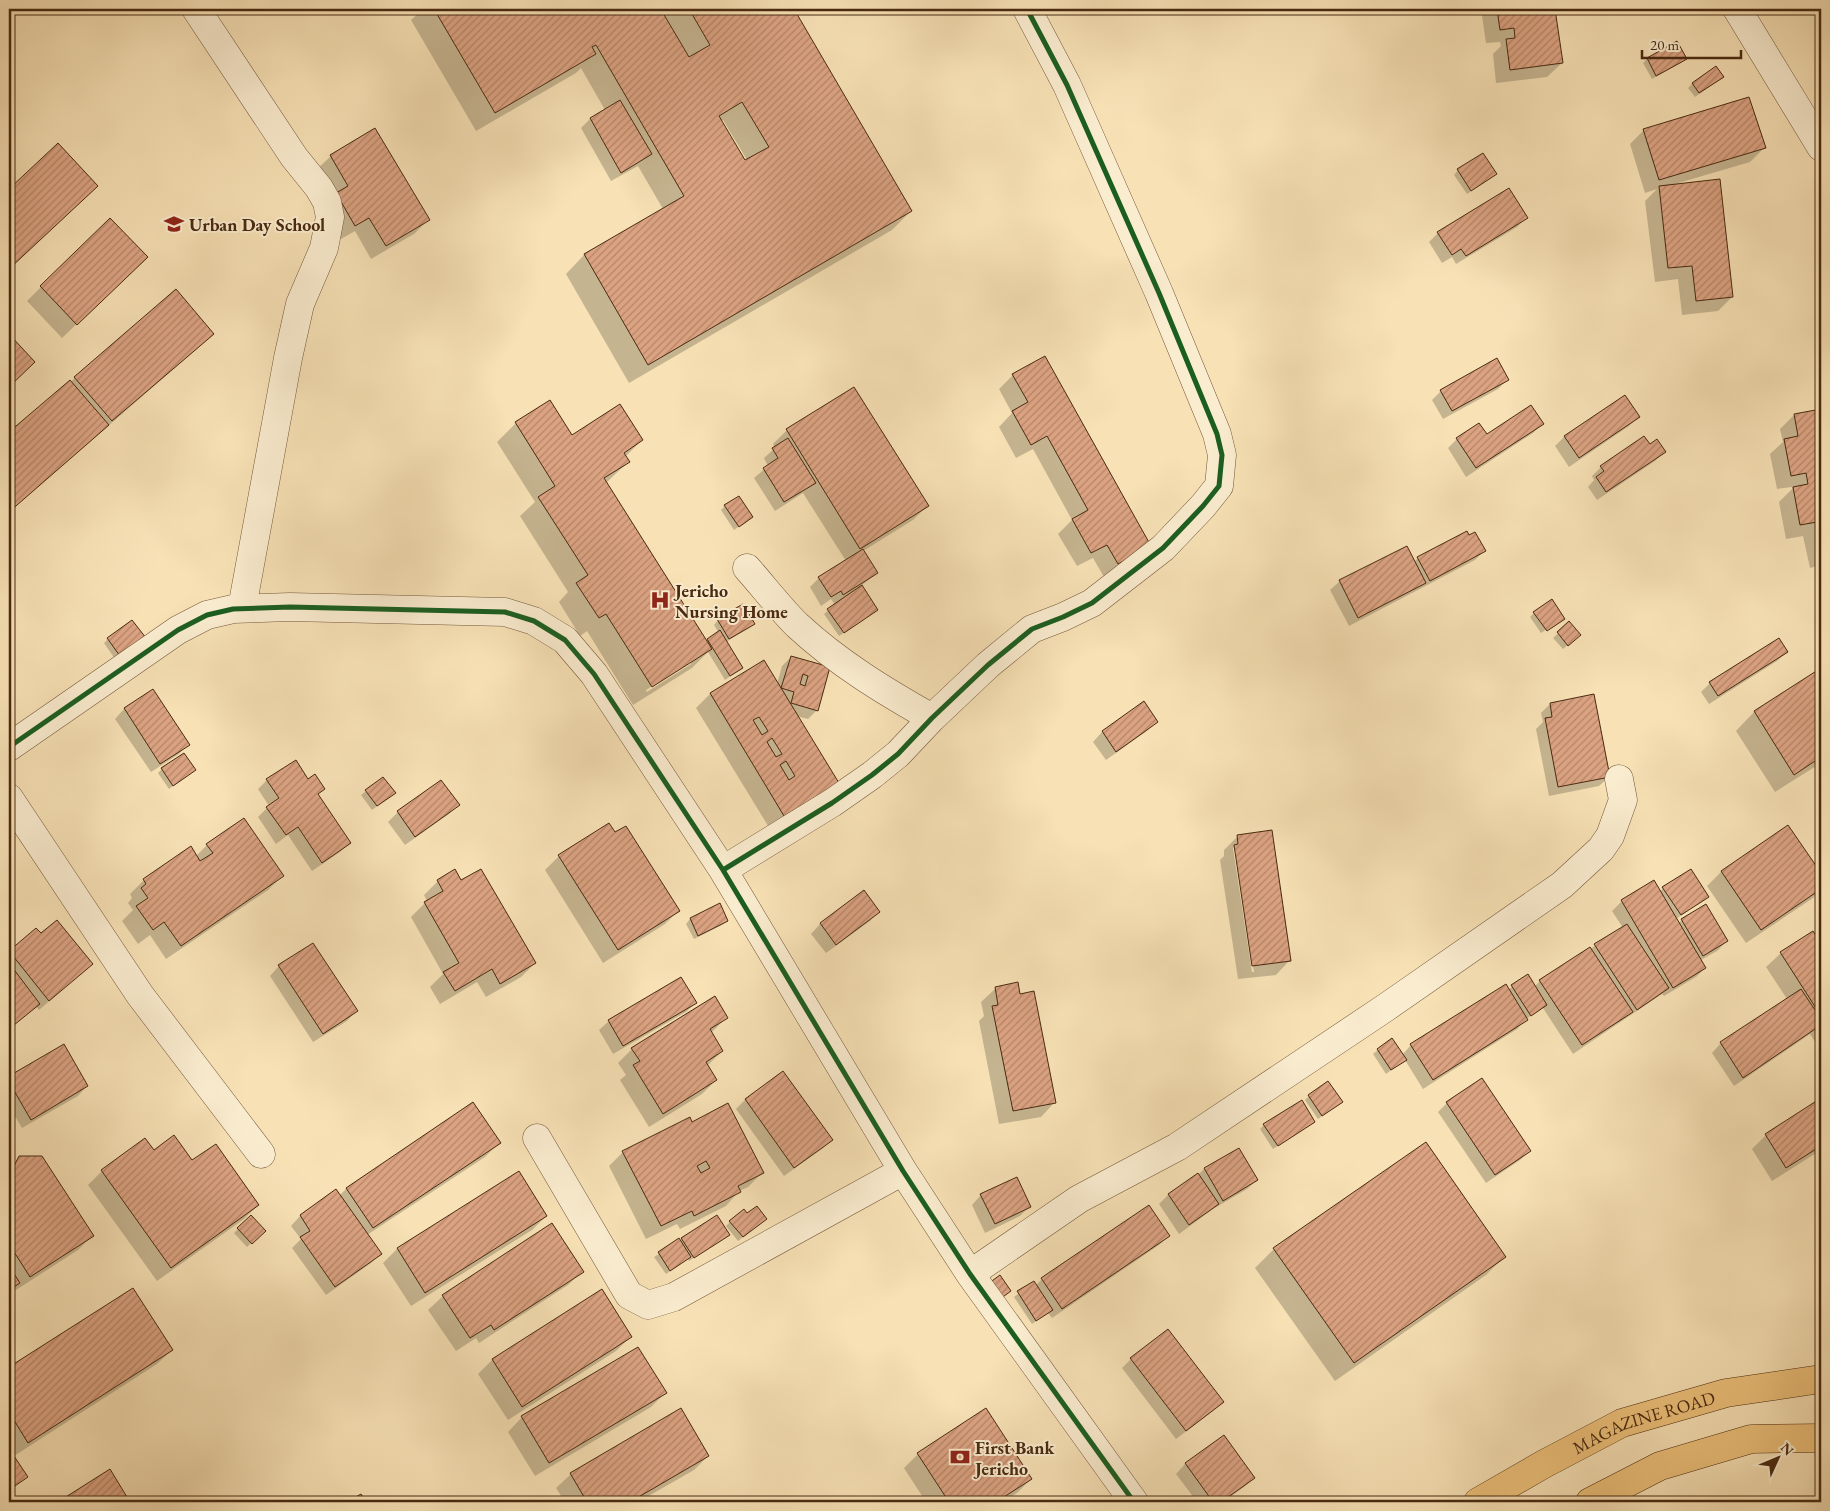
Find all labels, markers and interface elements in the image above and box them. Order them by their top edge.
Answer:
scale bar [1642,28,1741,60]
text: 20 m [1650,35,1679,54]
school or university icon: Urban Day School [163,213,185,235]
place label: Urban Day School [189,213,325,236]
place label: Jericho Nursing Home [673,579,788,623]
hospital icon: Jericho Nursing Home [649,589,671,611]
street label: MAGAZINE ROAD [1568,1385,1718,1459]
north arrow [1752,1434,1802,1484]
place label: First Bank Jericho [973,1436,1055,1480]
text: N [1777,1439,1798,1460]
bank icon: First Bank Jericho [949,1446,971,1468]

